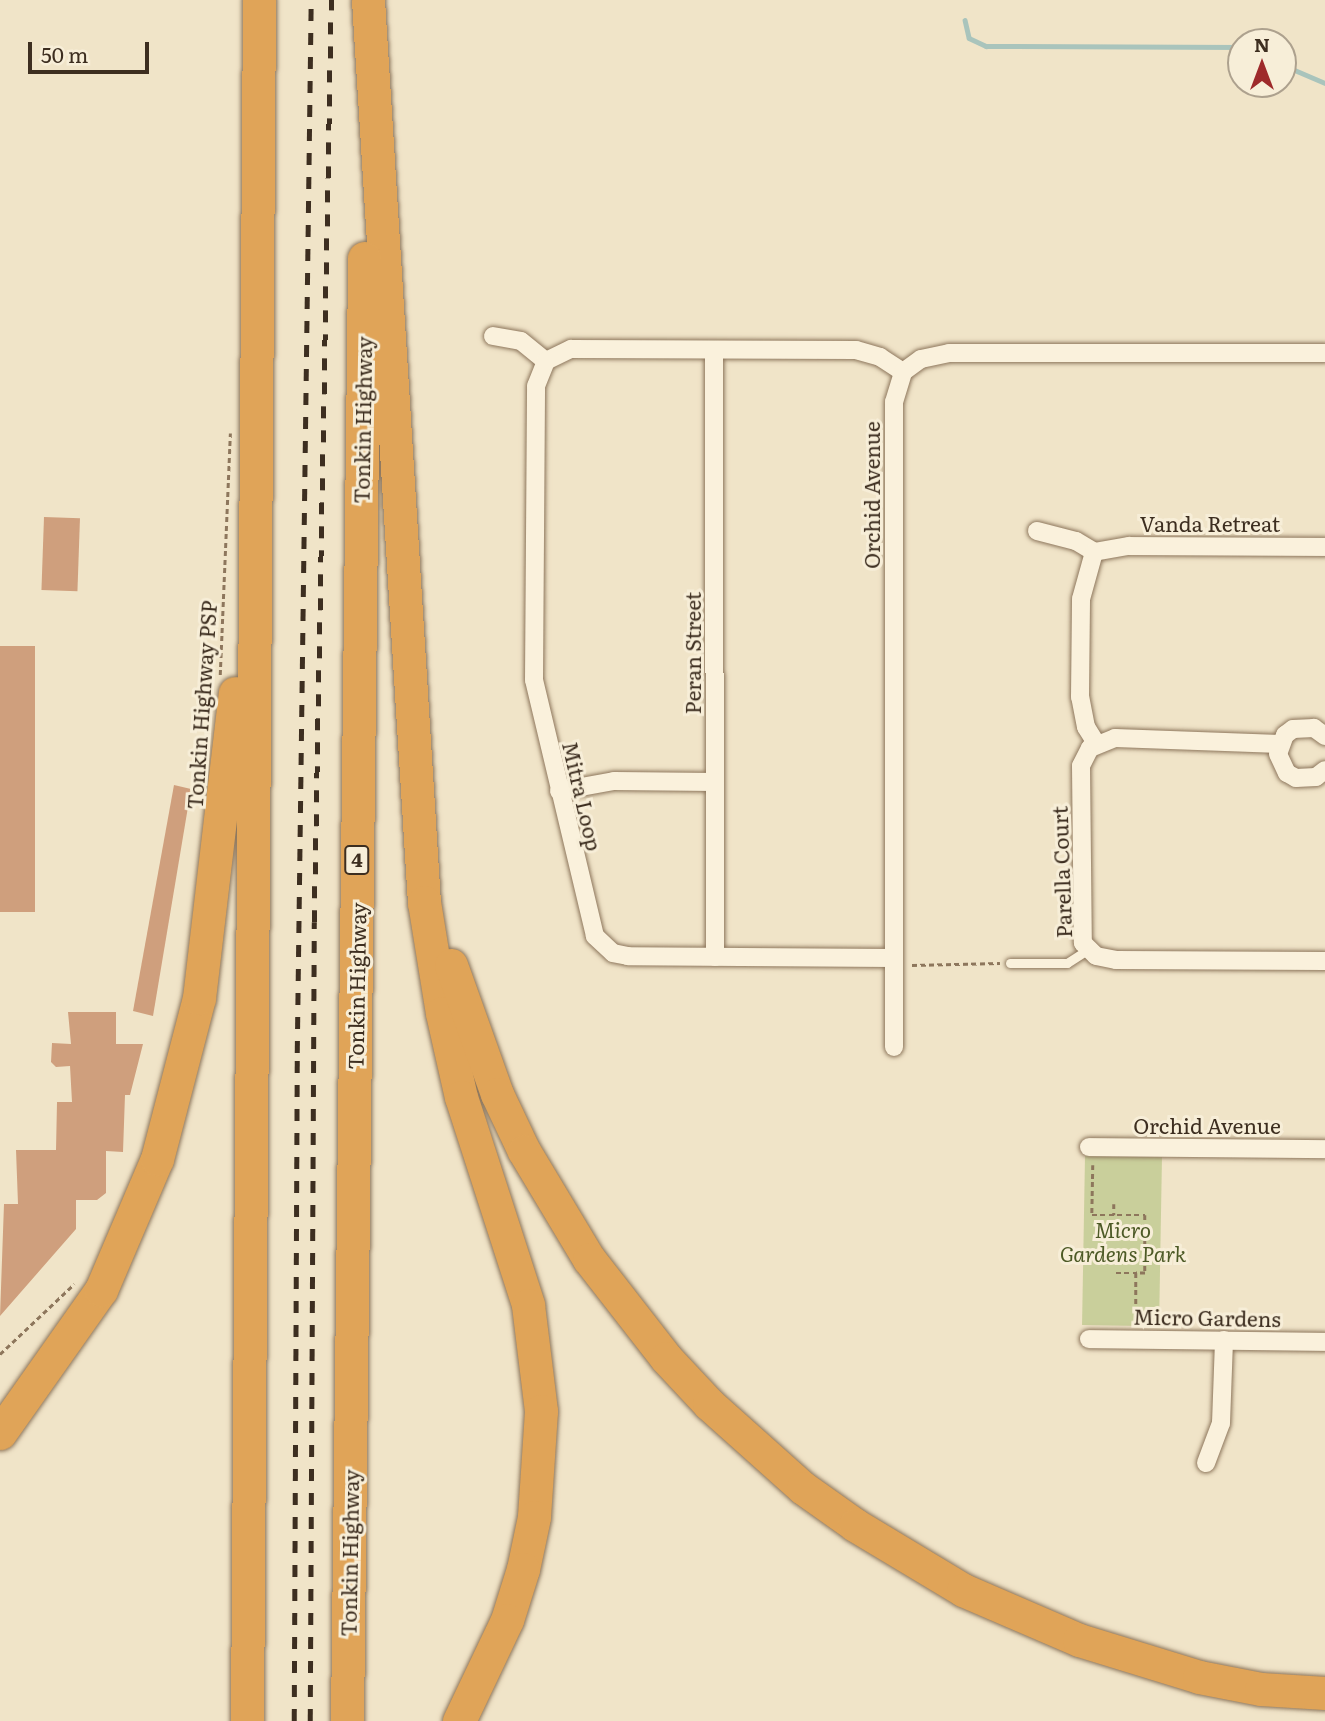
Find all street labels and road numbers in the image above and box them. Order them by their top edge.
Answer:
street label: Tonkin Highway [348,336,376,504]
street label: Orchid Avenue [858,421,884,569]
street label: Vanda Retreat [1140,510,1280,536]
street label: Peran Street [679,592,705,714]
street label: Tonkin Highway PSP [181,600,221,810]
street label: Mitra Loop [558,739,608,853]
street label: Parella Court [1046,805,1076,939]
road number: 4 [343,845,371,876]
street label: Tonkin Highway [342,902,370,1070]
street label: Orchid Avenue [1133,1112,1281,1138]
street label: Micro Gardens [1133,1303,1281,1331]
street label: Tonkin Highway [335,1469,363,1637]

